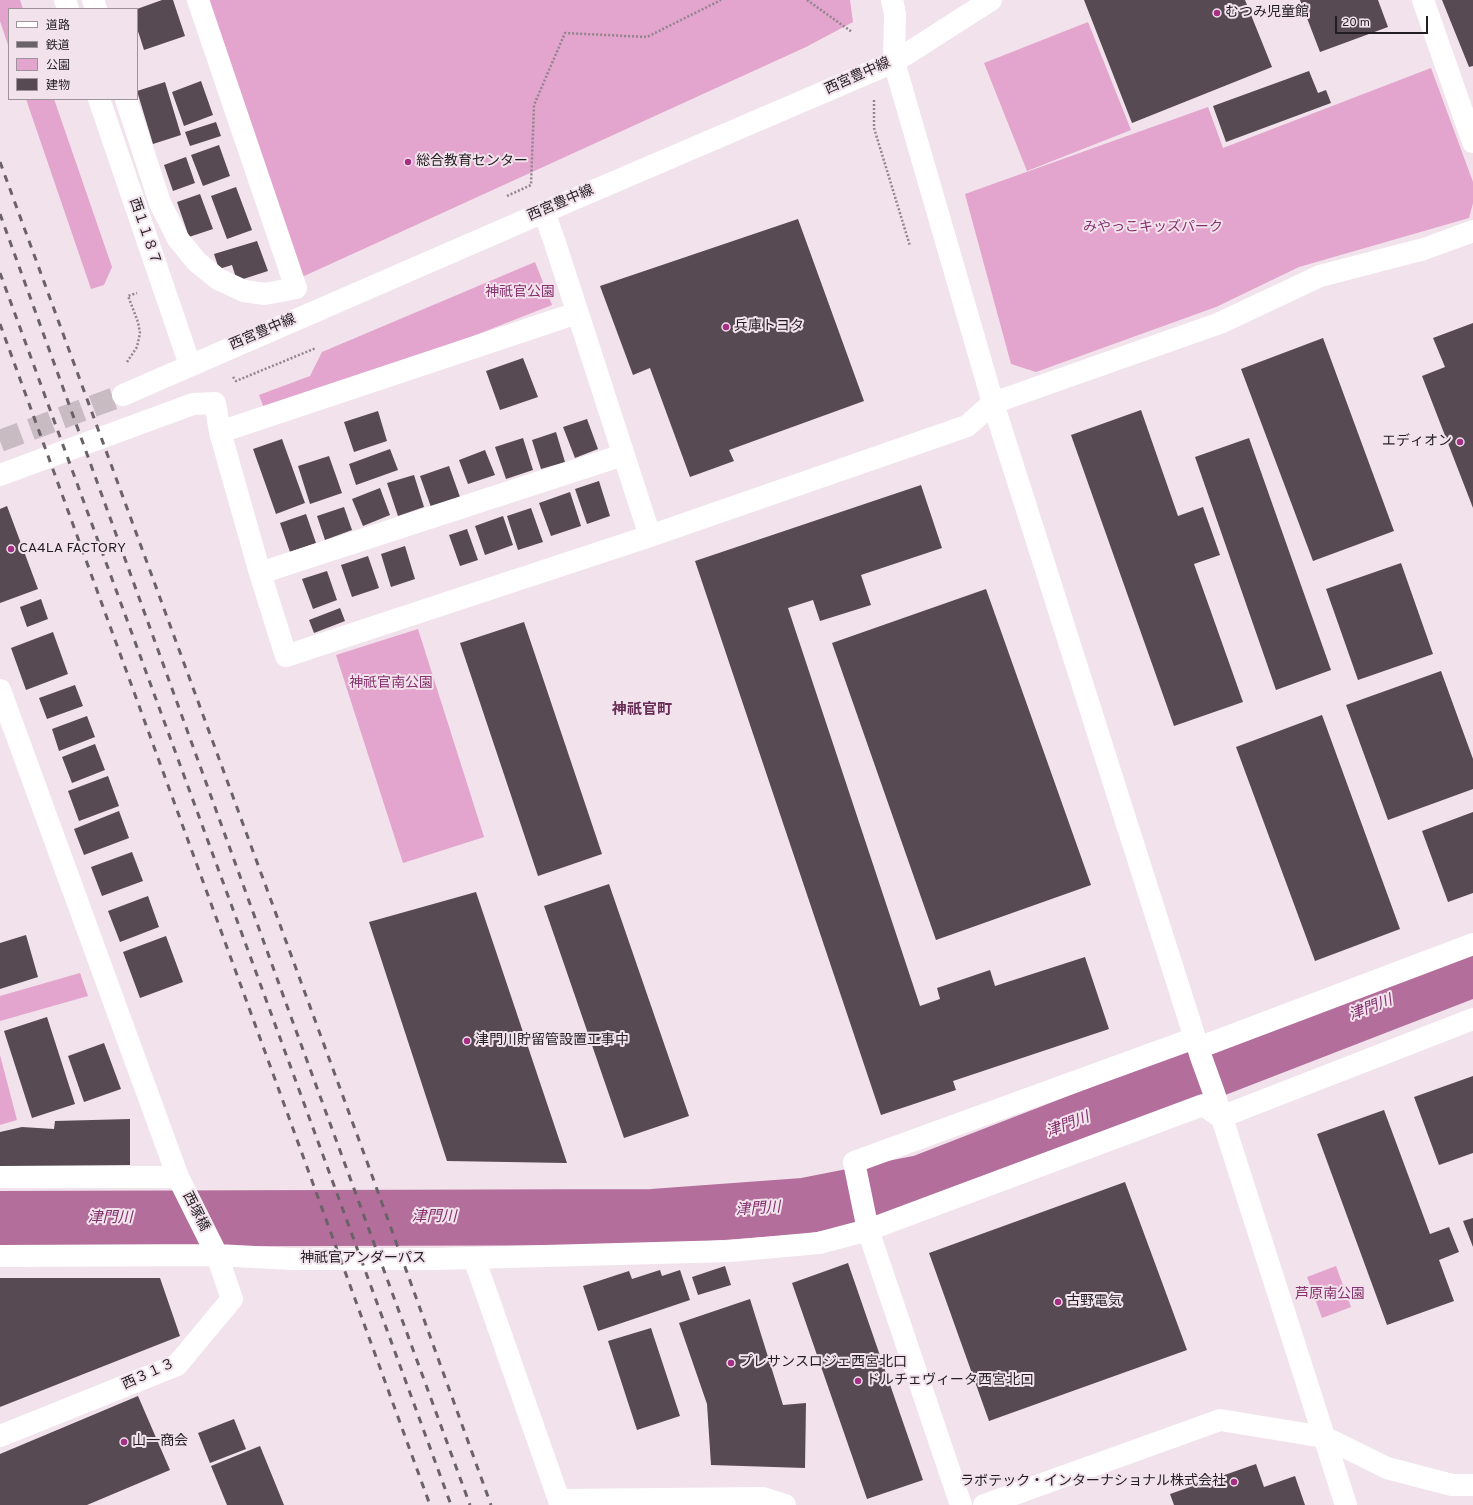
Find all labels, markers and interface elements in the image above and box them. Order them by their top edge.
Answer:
place label: むつみ児童館 [1225,5,1309,21]
legend [8,8,138,100]
marker: むつみ児童館 [1212,8,1222,18]
scale bar [1337,8,1430,34]
text: 20 m [1342,15,1370,31]
text: 道路 [46,18,70,34]
text: 鉄道 [46,38,70,54]
street label: 西宮豊中線 [823,55,893,99]
text: 公園 [46,58,70,74]
text: 建物 [46,78,70,94]
place label: 総合教育センター [416,154,528,170]
marker: 総合教育センター [403,157,413,167]
street label: 西宮豊中線 [526,183,596,225]
street label: 西１１８７ [125,196,163,268]
park label: みやっこキッズパーク [1083,220,1223,236]
park label: 神祇官公園 [485,285,555,301]
street label: 西宮豊中線 [228,312,298,354]
place label: 兵庫トヨタ [734,319,804,335]
marker: 兵庫トヨタ [721,322,731,332]
place label: エディオン [1382,434,1452,450]
marker: エディオン [1455,437,1465,447]
place label: CA4LA FACTORY [19,541,126,557]
marker: CA4LA FACTORY [6,544,16,554]
park label: 神祇官南公園 [349,676,433,692]
district label: 神祇官町 [612,702,672,720]
water label: 津門川 [1347,993,1395,1025]
place label: 津門川貯留管設置工事中 [475,1033,629,1049]
marker: 津門川貯留管設置工事中 [462,1036,472,1046]
water label: 津門川 [1044,1110,1092,1142]
street label: 西塚橋 [178,1189,212,1235]
water label: 津門川 [735,1199,781,1221]
water label: 津門川 [412,1209,456,1227]
water label: 津門川 [88,1210,132,1228]
street label: 神祇官アンダーパス [300,1251,426,1267]
park label: 芦原南公園 [1295,1287,1365,1303]
place label: 古野電気 [1066,1294,1122,1310]
marker: 古野電気 [1053,1297,1063,1307]
place label: プレサンスロジェ西宮北口 [739,1355,907,1371]
street label: 西３１３ [120,1356,178,1394]
marker: プレサンスロジェ西宮北口 [726,1358,736,1368]
place label: ドルチェヴィータ西宮北口 [866,1373,1034,1389]
marker: ドルチェヴィータ西宮北口 [853,1376,863,1386]
place label: 山一商会 [132,1434,188,1450]
marker: 山一商会 [119,1437,129,1447]
place label: ラボテック・インターナショナル株式会社 [960,1474,1226,1490]
marker: ラボテック・インターナショナル株式会社 [1229,1477,1239,1487]

